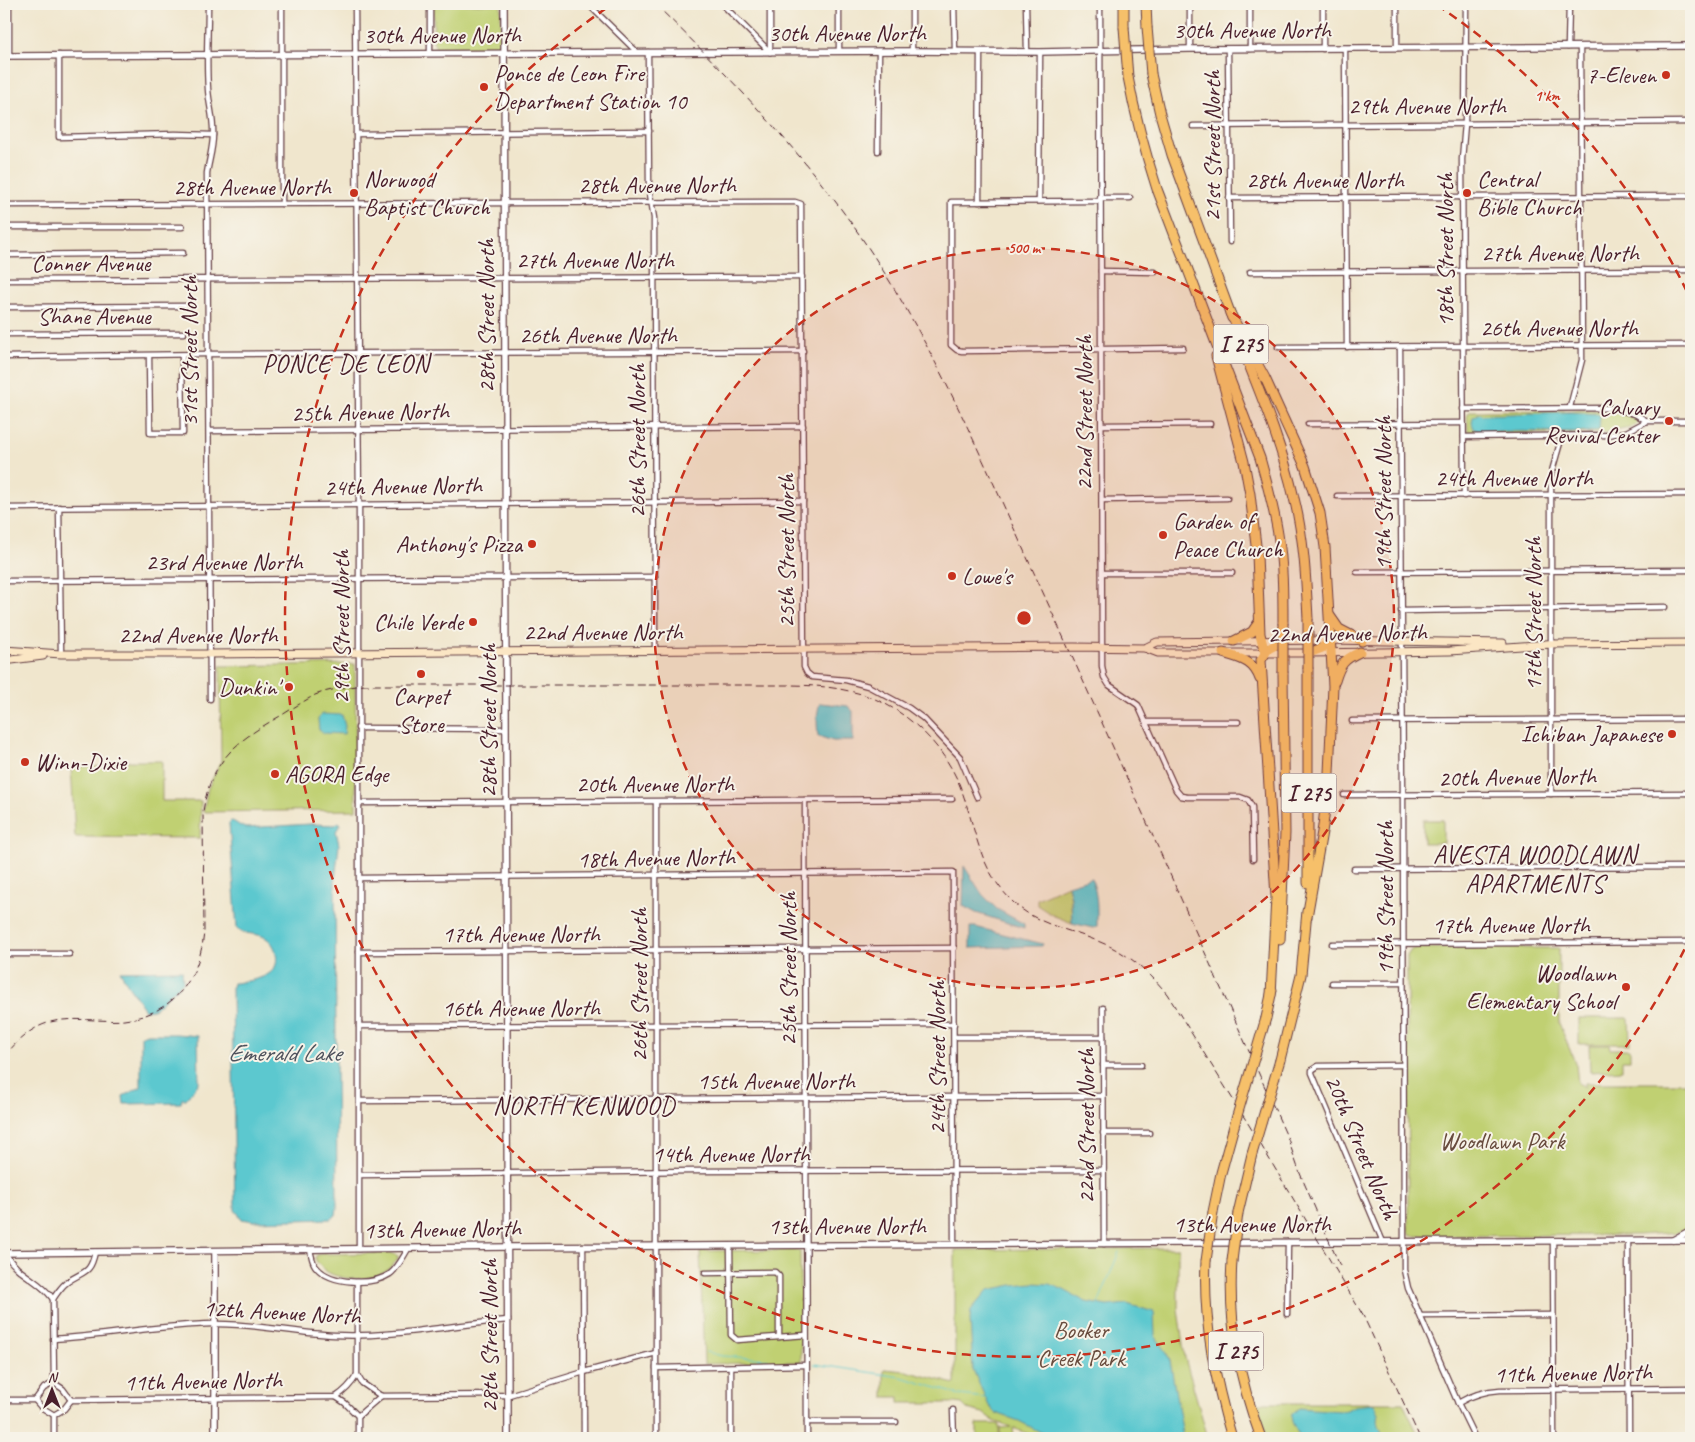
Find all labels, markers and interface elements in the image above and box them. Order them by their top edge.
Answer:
street label: 30th Avenue North [1173,15,1333,45]
street label: 30th Avenue North [768,18,928,48]
street label: 30th Avenue North [363,20,523,50]
place label: Ponce de Leon Fire Department Station 10 [494,58,689,116]
place label: 7-Eleven [1586,60,1657,90]
street label: 21st Street North [1197,69,1227,222]
marker: 7-Eleven [1660,69,1672,81]
marker: Ponce de Leon Fire Department Station 10 [478,81,490,93]
text: 1 km [1534,87,1560,106]
street label: 29th Avenue North [1348,91,1508,121]
place label: Norwood Baptist Church [364,164,491,222]
place label: Central Bible Church [1477,164,1583,222]
street label: 28th Avenue North [1246,165,1406,195]
street label: 28th Avenue North [578,170,738,200]
street label: 28th Avenue North [173,172,333,202]
street label: 18th Street North [1430,172,1460,327]
marker: Norwood Baptist Church [348,187,360,199]
marker: Central Bible Church [1461,187,1473,199]
street label: 28th Street North [471,238,501,393]
street label: 27th Avenue North [1481,238,1641,268]
text: 500 m [1008,239,1042,258]
street label: 27th Avenue North [516,245,676,275]
street label: Conner Avenue [32,248,153,278]
street label: 31st Street North [174,274,204,427]
street label: Shane Avenue [37,301,153,331]
street label: 26th Avenue North [1480,313,1640,343]
street label: 26th Avenue North [519,320,679,350]
road number: I 275 [1214,324,1268,364]
street label: 22nd Street North [1069,334,1099,491]
district label: PONCE DE LEON [262,348,433,380]
street label: 26th Street North [622,363,652,518]
place label: Calvary Revival Center [1544,392,1661,450]
street label: 25th Avenue North [291,396,451,428]
street label: 19th Street North [1368,415,1398,570]
marker: Calvary Revival Center [1663,415,1675,427]
street label: 24th Avenue North [1435,463,1595,493]
street label: 24th Avenue North [324,470,484,502]
street label: 25th Street North [771,473,801,628]
place label: Garden of Peace Church [1173,506,1284,564]
place label: Anthony's Pizza [396,529,523,559]
marker: Garden of Peace Church [1157,529,1169,541]
street label: 17th Street North [1518,536,1548,691]
marker: Anthony's Pizza [526,538,538,550]
street label: 23rd Avenue North [145,547,304,577]
street label: 29th Street North [326,549,356,704]
place label: Lowe's [962,561,1014,591]
marker: Lowe's [946,570,958,582]
place label: Chile Verde [374,607,465,637]
centre of rings [1015,609,1033,627]
marker: Chile Verde [467,616,479,628]
street label: 22nd Avenue North [523,617,685,647]
street label: 22nd Avenue North [1267,617,1429,649]
street label: 22nd Avenue North [118,620,280,650]
street label: 28th Street North [473,643,503,798]
marker: Carpet Store [415,668,427,680]
place label: Dunkin' [219,672,283,702]
marker: Dunkin' [283,681,295,693]
place label: Carpet Store [393,681,452,739]
place label: Ichiban Japanese [1521,719,1664,749]
marker: Ichiban Japanese [1666,728,1678,740]
place label: Winn-Dixie [35,747,128,777]
marker: Winn-Dixie [19,756,31,768]
place label: AGORA Edge [285,759,391,789]
street label: 20th Avenue North [1438,761,1598,793]
marker: AGORA Edge [269,768,281,780]
street label: 20th Avenue North [576,769,736,799]
road number: I 275 [1282,774,1336,812]
street label: 19th Street North [1370,820,1400,975]
district label: AVESTA WOODLAWN APARTMENTS [1433,839,1640,900]
street label: 18th Avenue North [577,842,737,874]
street label: 25th Street North [773,891,803,1046]
street label: 26th Street North [624,907,654,1062]
street label: 17th Avenue North [1432,910,1592,940]
street label: 17th Avenue North [442,919,602,949]
place label: Woodlawn Elementary School [1466,958,1620,1016]
street label: 24th Street North [922,980,952,1135]
marker: Woodlawn Elementary School [1620,981,1632,993]
street label: 16th Avenue North [442,993,602,1023]
water label: Emerald Lake [228,1037,344,1069]
street label: 22nd Street North [1071,1047,1101,1204]
street label: 15th Avenue North [697,1066,857,1096]
street label: 20th Street North [1318,1070,1406,1225]
district label: NORTH KENWOOD [493,1090,677,1122]
park label: Woodlawn Park [1440,1126,1567,1156]
street label: 14th Avenue North [652,1139,812,1169]
street label: 13th Avenue North [1173,1209,1333,1239]
street label: 13th Avenue North [768,1211,928,1241]
street label: 13th Avenue North [363,1213,523,1245]
street label: 28th Street North [474,1258,504,1413]
street label: 12th Avenue North [202,1293,363,1331]
park label: Booker Creek Park [1037,1315,1127,1373]
road number: I 275 [1208,1332,1264,1370]
street label: 11th Avenue North [1494,1357,1654,1389]
north arrow [28,1364,78,1414]
street label: 11th Avenue North [124,1365,284,1397]
text: N [48,1369,59,1386]

